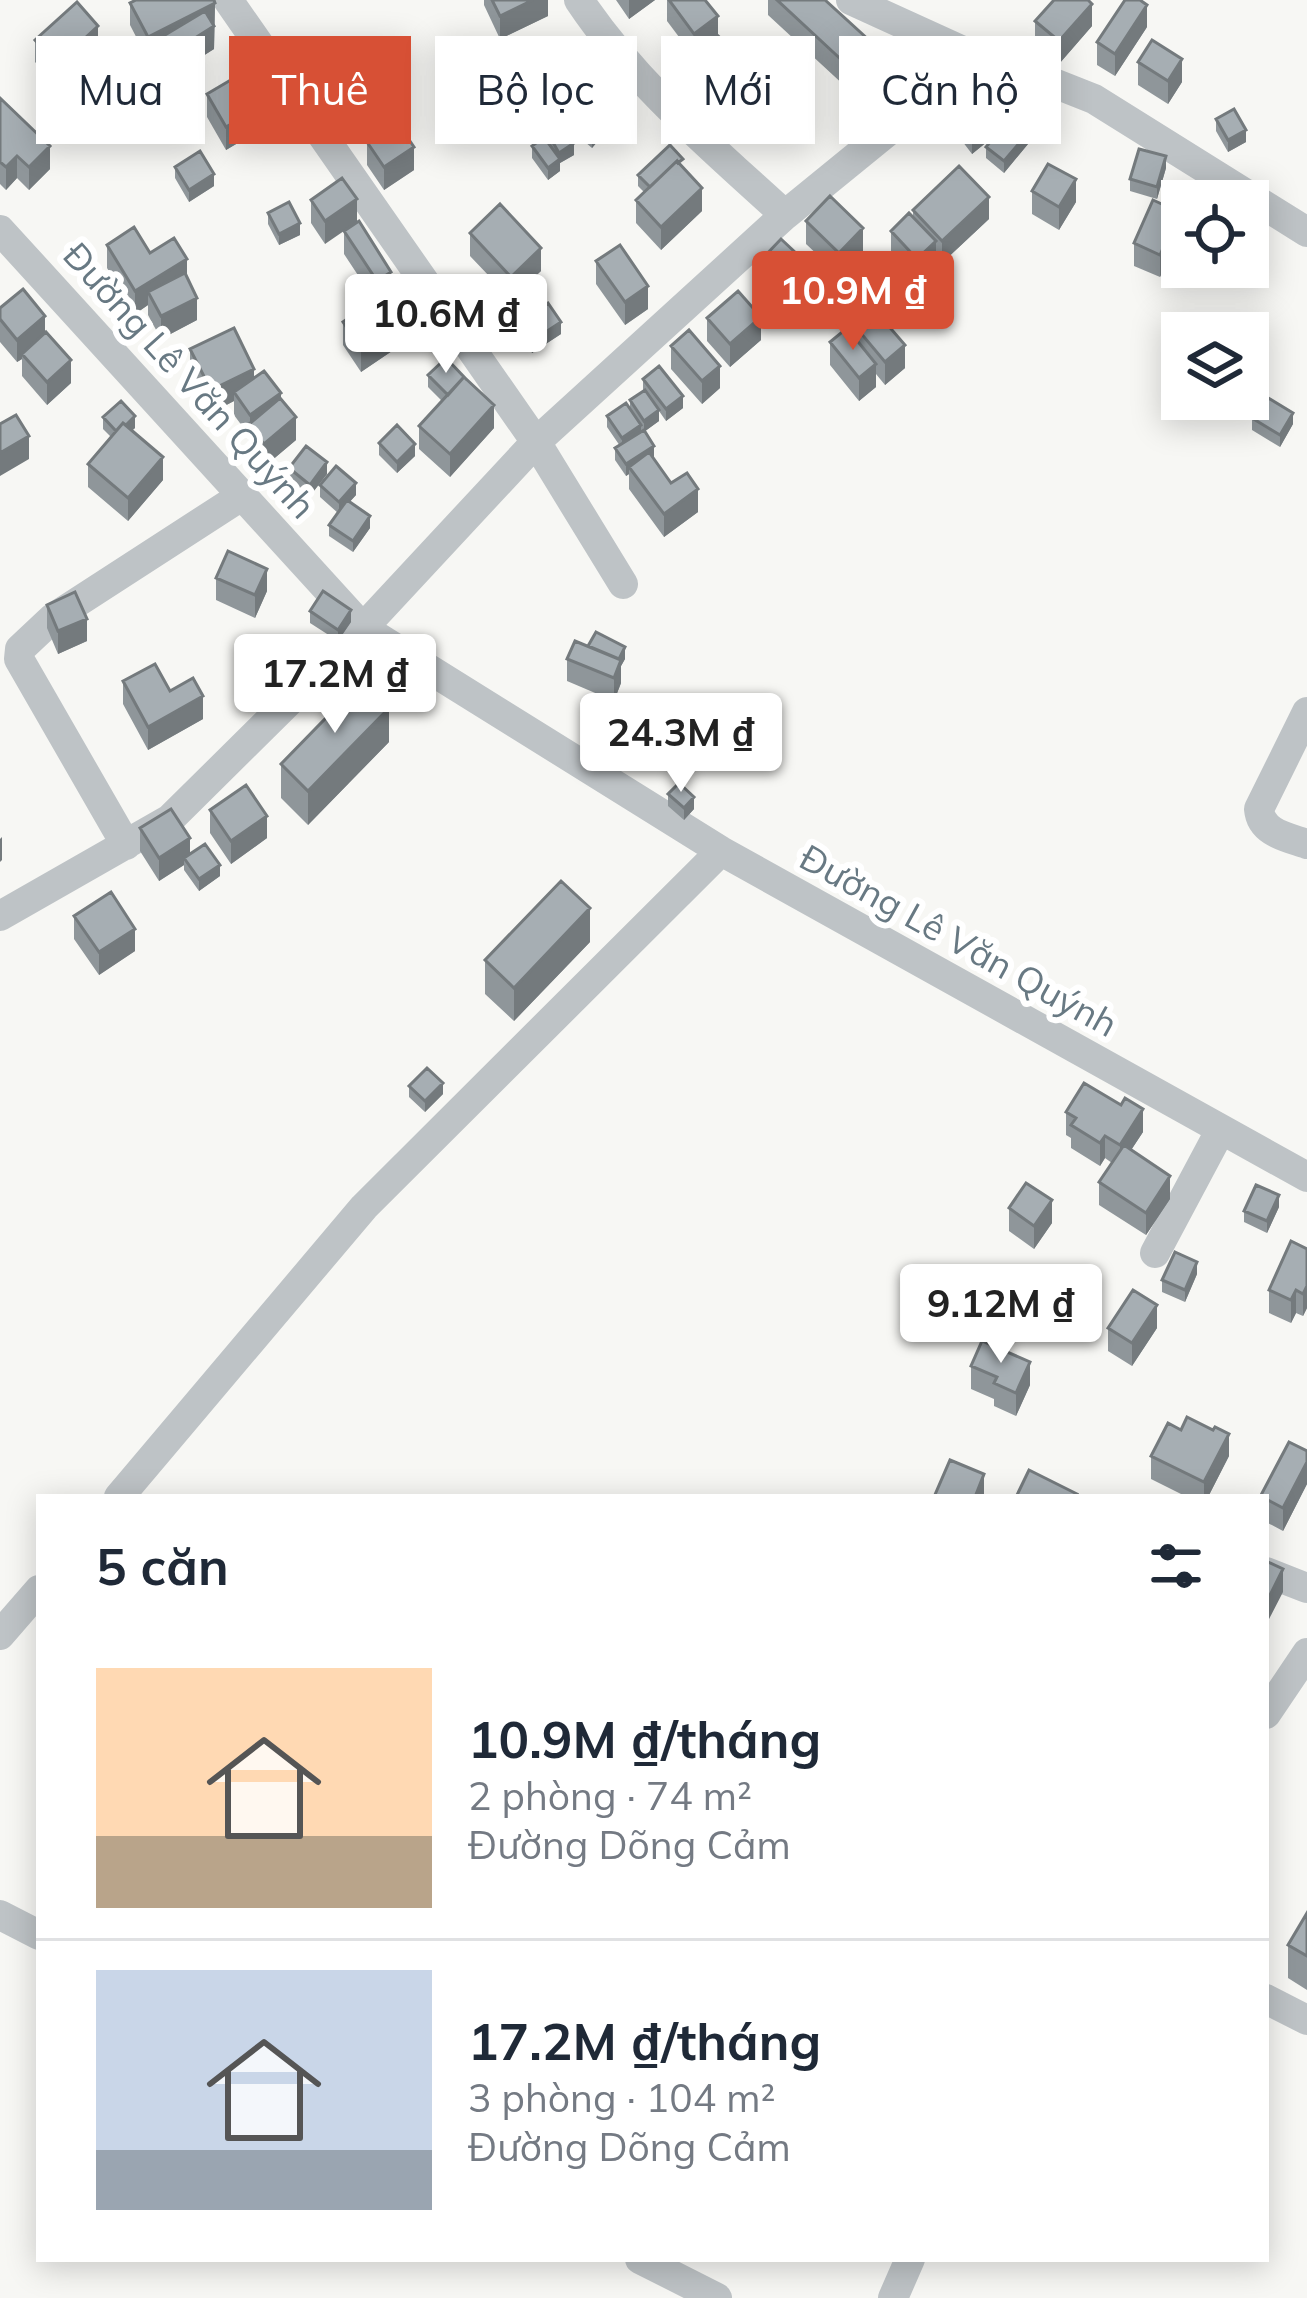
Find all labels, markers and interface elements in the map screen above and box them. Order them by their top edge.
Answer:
chip: Mua [36,36,205,144]
chip: Thuê [229,36,411,144]
chip: Bộ lọc [435,36,637,144]
chip: Mới [661,36,815,144]
chip: Căn hộ [839,36,1061,144]
map controls [1161,180,1269,420]
button: locate [1161,180,1269,288]
street label: Đường Lê Văn Quýnh [54,233,326,527]
pin: 10.9M ₫ [742,251,964,353]
text: 10.9M ₫ [779,265,927,314]
pin: 10.6M ₫ [335,274,557,376]
text: 10.6M ₫ [372,288,520,337]
button: layers [1161,312,1269,420]
pin: 17.2M ₫ [224,634,446,736]
text: 17.2M ₫ [261,648,409,697]
pin: 24.3M ₫ [570,693,792,795]
text: 24.3M ₫ [607,707,755,756]
street label: Đường Lê Văn Quýnh [792,834,1126,1046]
pin: 9.12M ₫ [890,1264,1112,1366]
text: 9.12M ₫ [927,1278,1075,1327]
icon: filters [1143,1533,1209,1599]
text: 5 căn [96,1534,229,1598]
text: 10.9M ₫/tháng [468,1707,821,1771]
icon: home [192,1716,336,1860]
text: 2 phòng · 74 m² [468,1771,752,1820]
text: Đường Dõng Cảm [468,1820,791,1869]
text: 17.2M ₫/tháng [468,2009,821,2073]
icon: home [192,2018,336,2162]
text: 3 phòng · 104 m² [468,2073,775,2122]
text: Đường Dõng Cảm [468,2122,791,2171]

